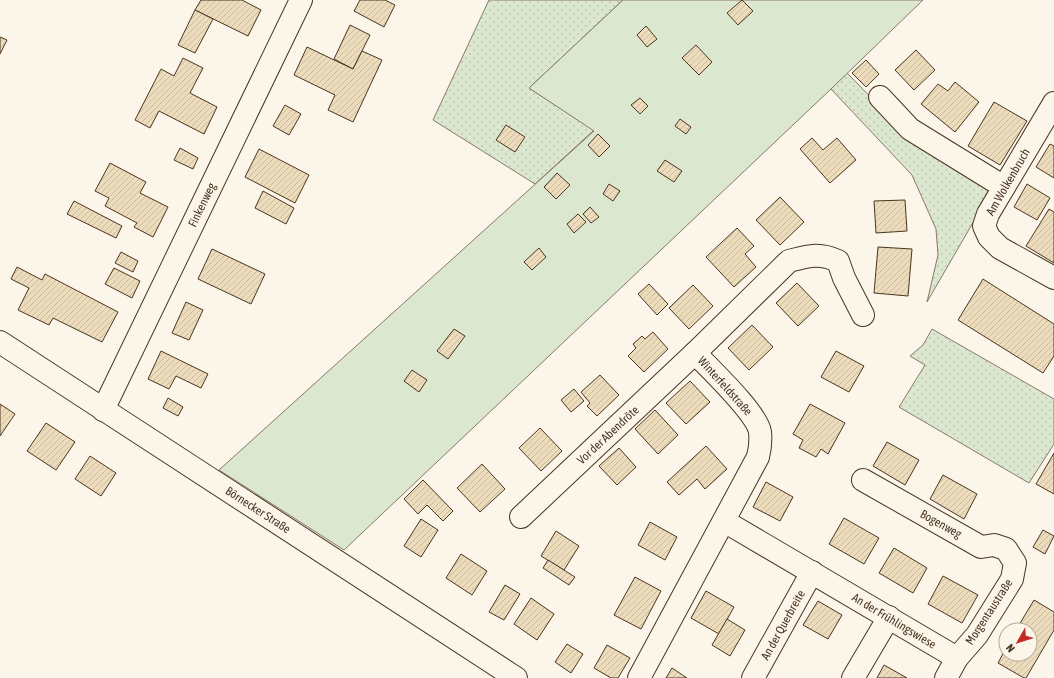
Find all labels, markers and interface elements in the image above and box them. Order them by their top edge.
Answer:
street label: Am Wolkenbruch [983,146,1033,218]
street label: Finkenweg [185,180,219,229]
street label: Winterfeldstraße [695,354,755,418]
street label: Vor der Abendröte [574,403,642,467]
street label: Börnecker Straße [223,484,293,536]
street label: Bogenweg [918,507,965,541]
street label: Morgentaustraße [963,577,1015,647]
street label: An der Querbreite [758,588,808,662]
street label: An der Frühlingswiese [849,590,939,652]
north arrow [998,622,1038,662]
text: N [1004,642,1017,655]

